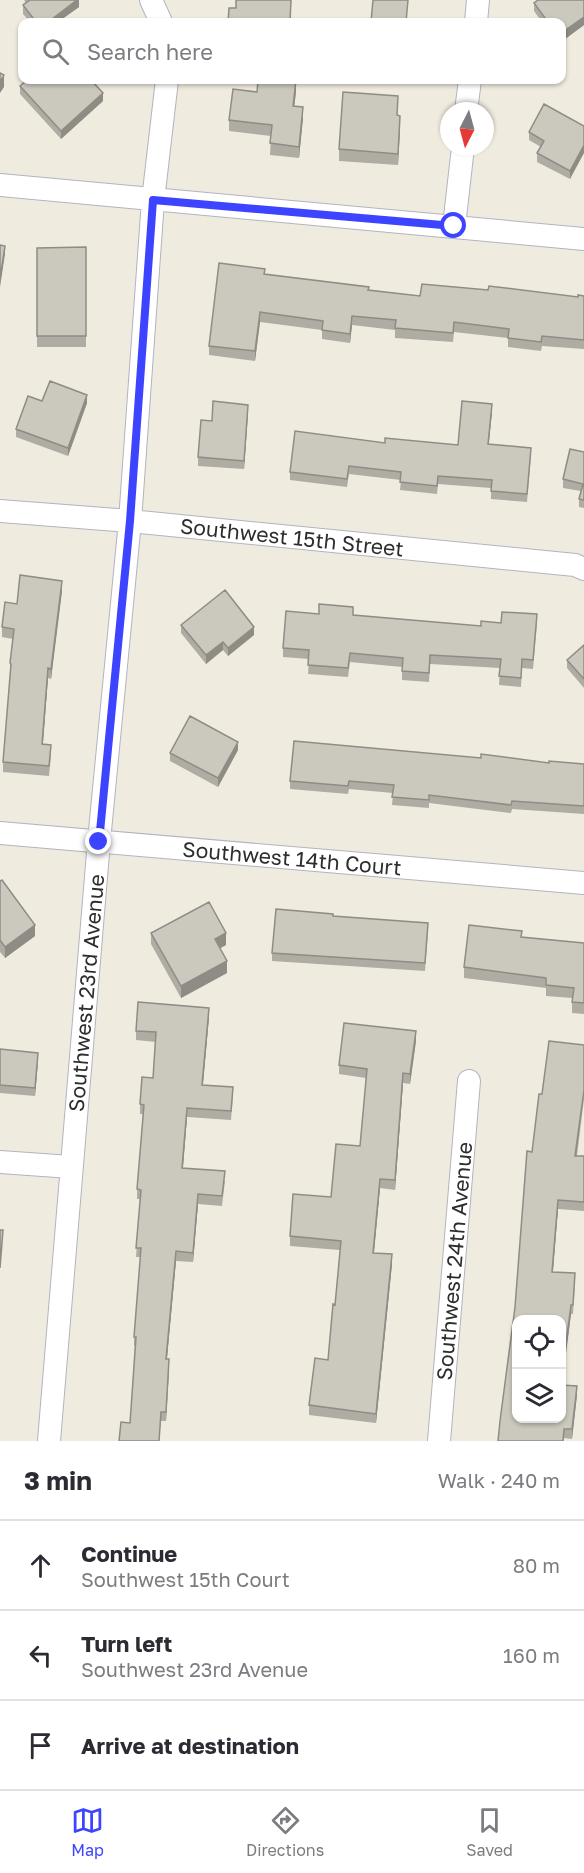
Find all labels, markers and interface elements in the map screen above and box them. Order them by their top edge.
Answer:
search box [18,18,566,84]
icon: search [39,35,72,68]
text: Search here [87,38,213,65]
north arrow [440,102,494,156]
route start [440,212,466,238]
street label: Southwest 15th Street [179,512,405,562]
route end [85,828,111,854]
street label: Southwest 14th Court [181,835,403,881]
street label: Southwest 23rd Avenue [63,873,109,1113]
street label: Southwest 24th Avenue [431,1141,477,1381]
map controls [512,1315,566,1423]
button: locate [512,1315,566,1369]
button: layers [512,1369,566,1423]
text: 3 min [24,1465,92,1496]
text: Walk · 240 m [438,1468,560,1492]
text: Continue [81,1540,177,1567]
icon: ahead [24,1549,57,1582]
text: 80 m [513,1553,560,1577]
text: Southwest 15th Court [81,1567,290,1591]
text: Turn left [81,1630,172,1657]
icon: left [24,1639,57,1672]
text: 160 m [503,1643,560,1667]
text: Southwest 23rd Avenue [81,1657,308,1681]
icon: arrive [24,1729,57,1762]
text: Arrive at destination [81,1732,299,1759]
tab: Map [71,1804,104,1860]
tab: Directions [246,1804,324,1860]
tab: Saved [466,1804,513,1860]

